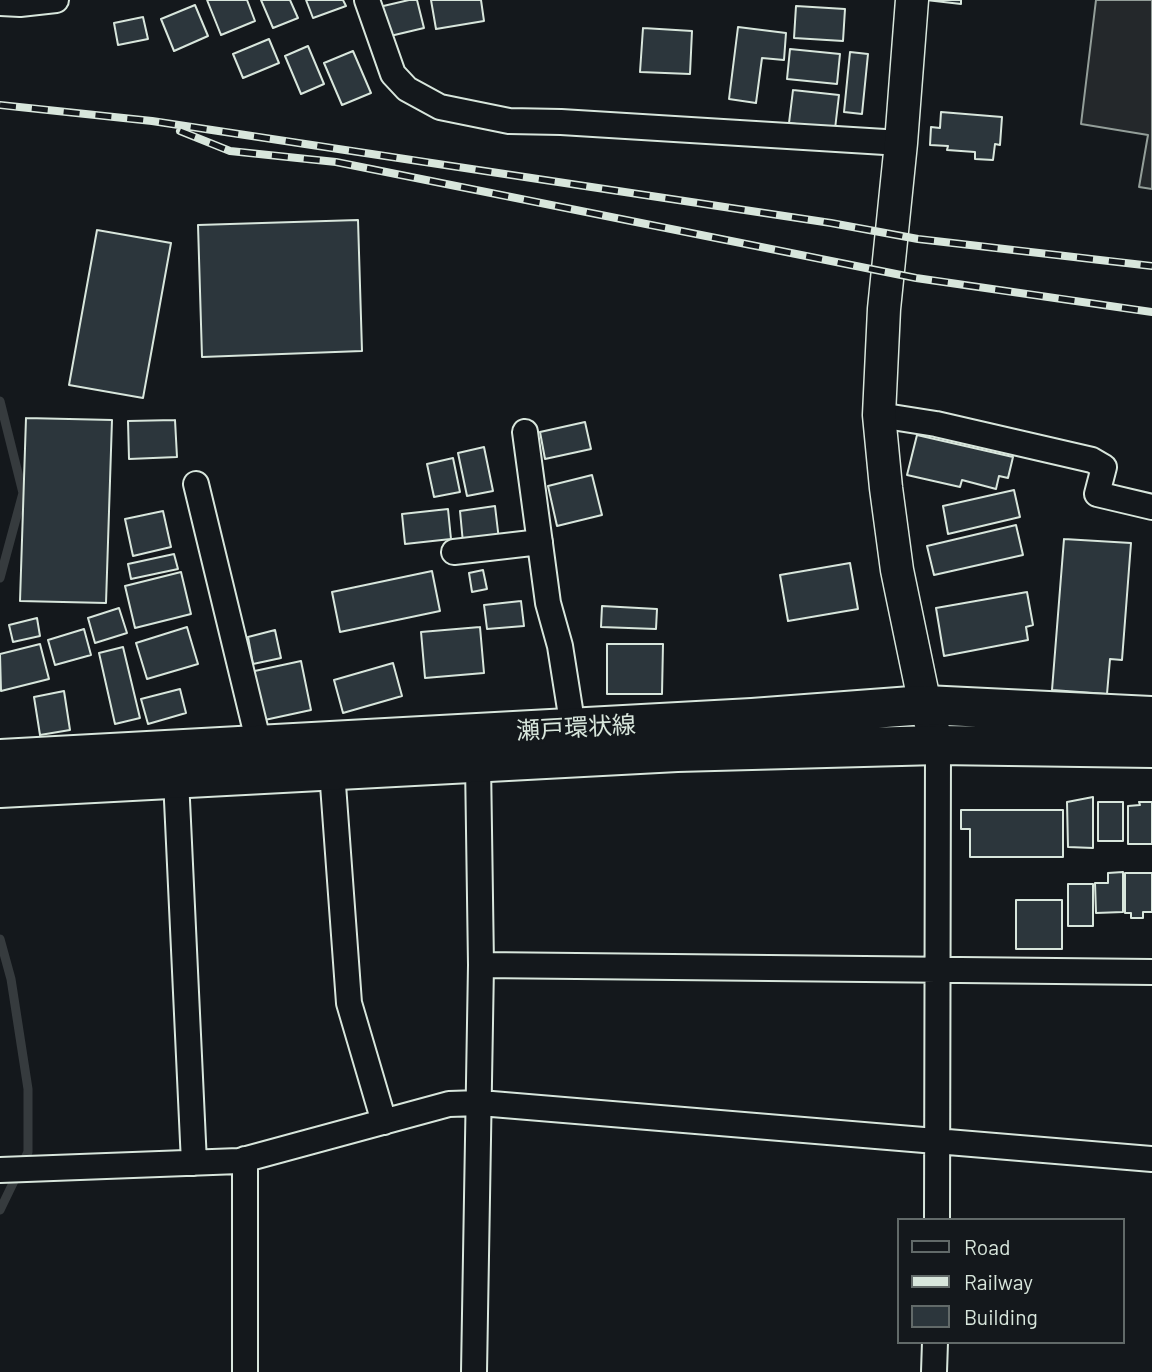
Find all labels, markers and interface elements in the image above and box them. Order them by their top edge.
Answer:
street label: 瀬戸環状線 [515,710,637,746]
legend [897,1218,1124,1344]
text: Road [964,1234,1010,1259]
text: Railway [964,1269,1033,1294]
text: Building [964,1304,1038,1329]

